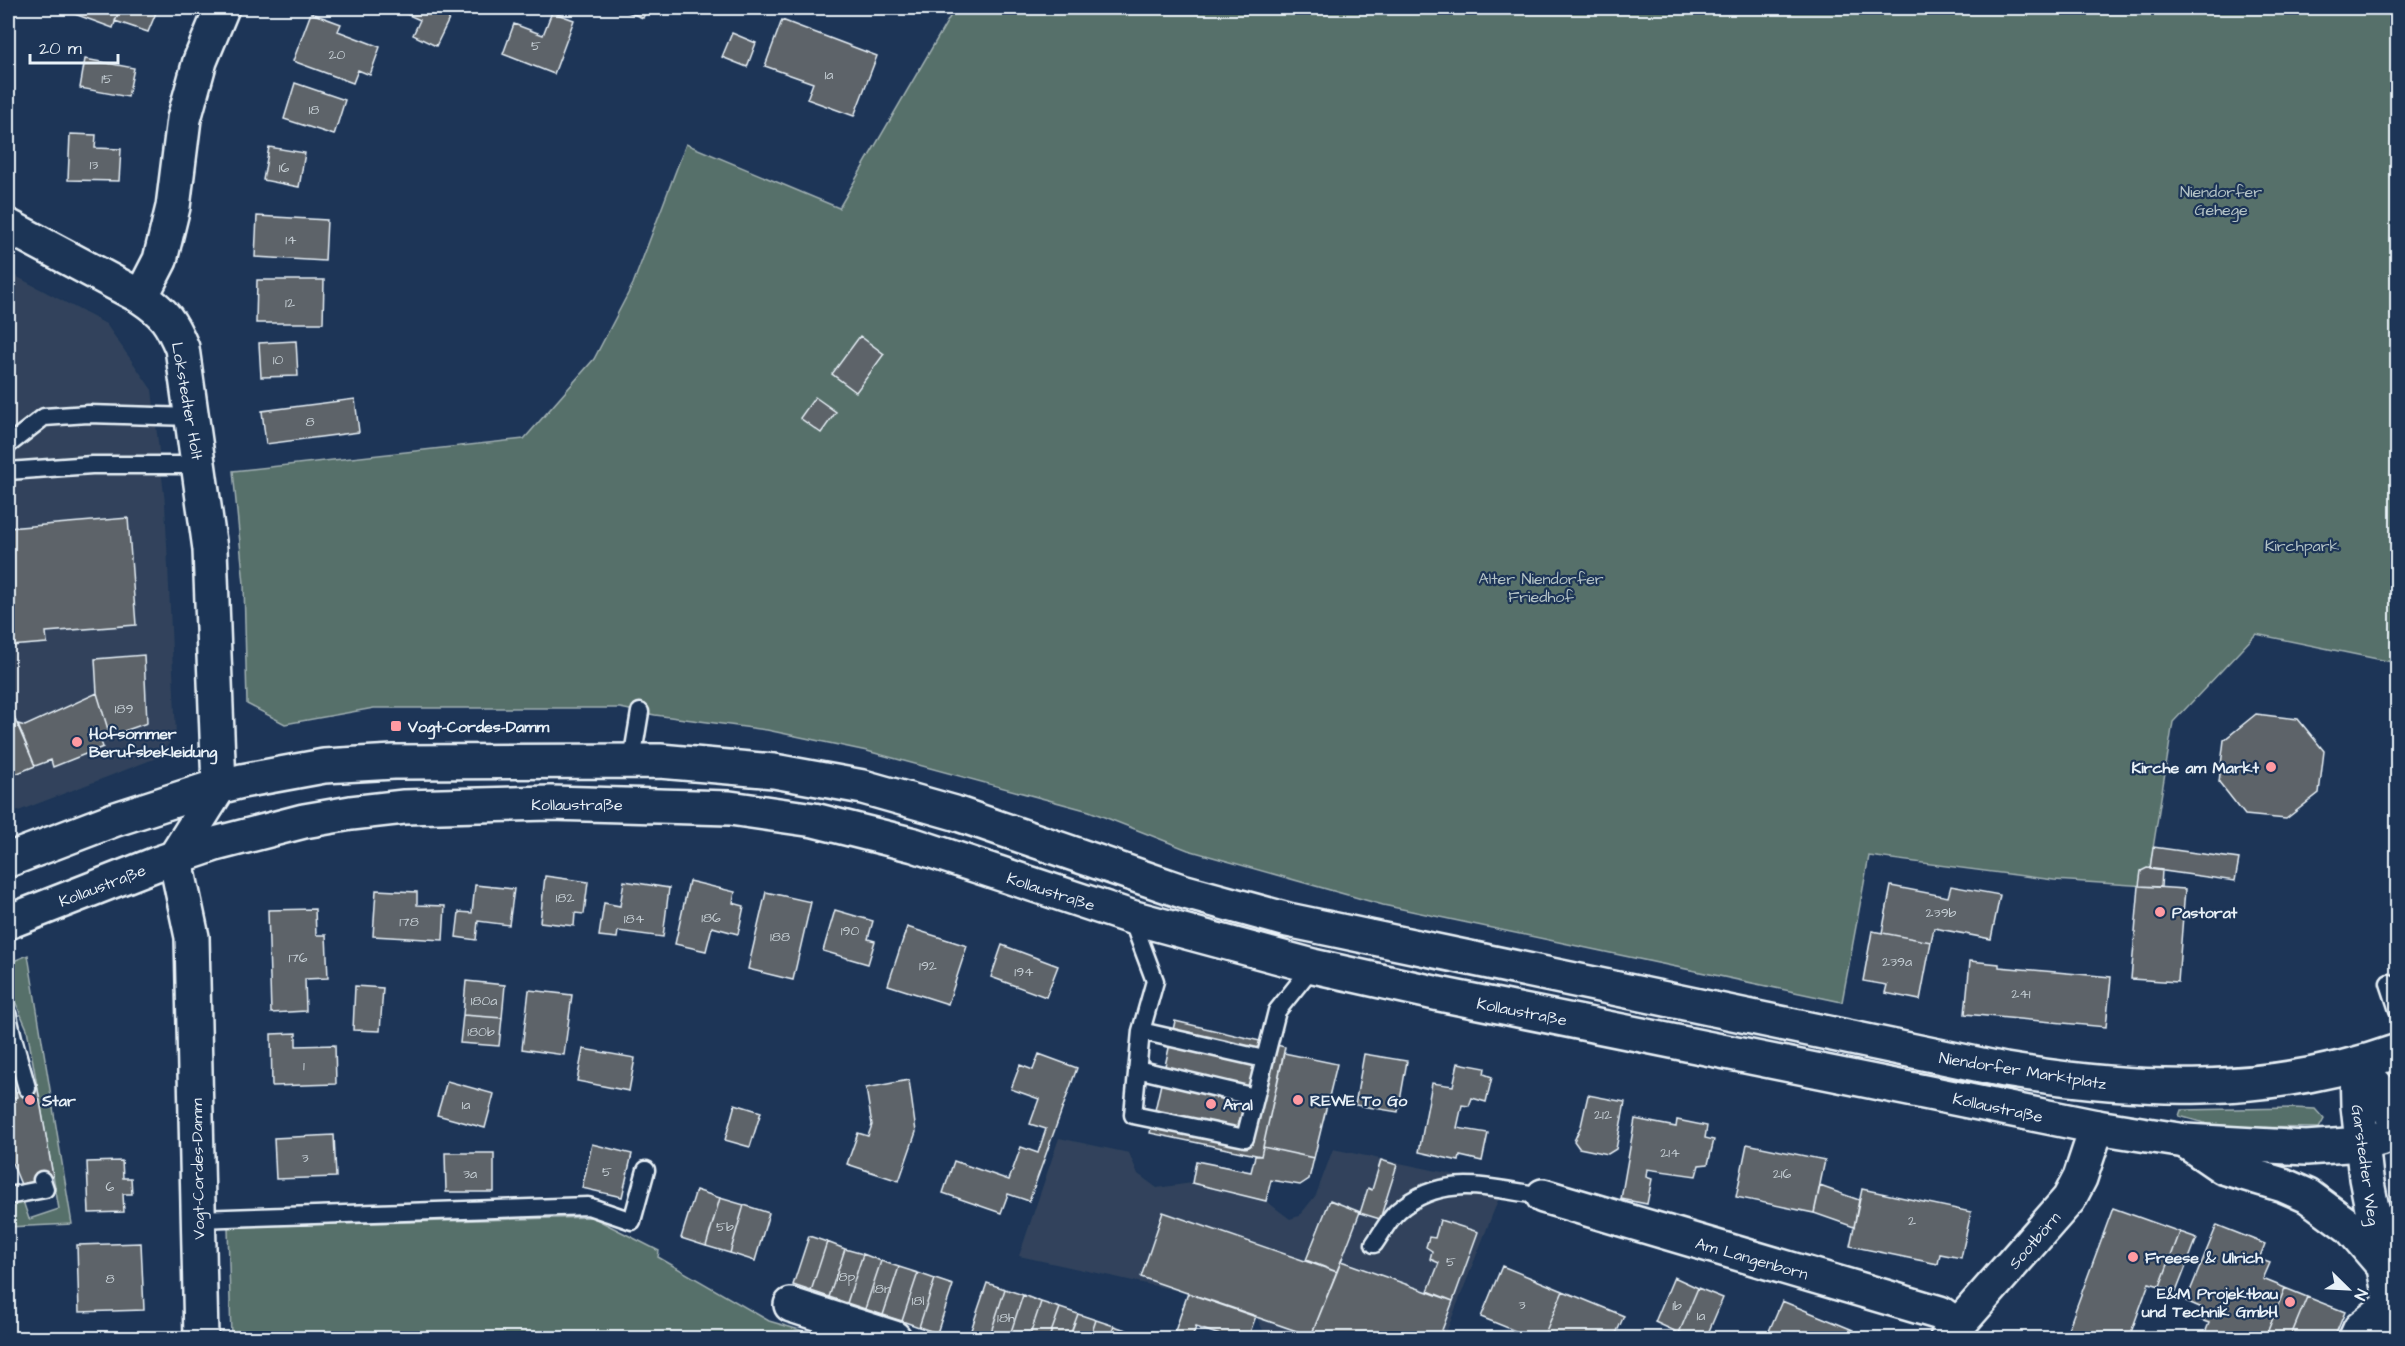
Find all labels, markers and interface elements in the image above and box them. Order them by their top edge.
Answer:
scale bar [30,27,118,65]
text: 20 m [39,36,82,61]
house number: 5 [531,36,541,56]
house number: 20 [329,45,346,65]
house number: 1a [825,65,833,85]
house number: 15 [101,69,113,89]
house number: 18 [309,100,319,120]
house number: 13 [90,155,98,175]
house number: 16 [279,158,290,178]
park label: Niendorfer Gehege [2180,181,2262,222]
house number: 14 [285,230,297,250]
house number: 12 [285,293,295,313]
street label: Lokstedter Holt [166,341,208,462]
house number: 10 [273,350,283,370]
house number: 8 [305,412,315,432]
park label: Kirchpark [2265,535,2340,557]
park label: Alter Niendorfer Friedhof [1478,568,1604,608]
house number: 189 [115,699,133,719]
place label: Vogt-Cordes-Damm [407,716,550,740]
marker: Vogt-Cordes-Damm [389,719,403,733]
place label: Hofsommer Berufsbekleidung [89,723,218,765]
marker: Hofsommer Berufsbekleidung [70,735,84,749]
place label: Kirche am Markt [2131,757,2260,779]
marker: Kirche am Markt [2264,760,2278,774]
street label: Kollaustraße [531,794,623,816]
street label: Kollaustraße [56,859,149,913]
street label: Kollaustraße [1004,867,1098,917]
house number: 182 [556,888,574,908]
place label: Pastorat [2172,902,2238,924]
house number: 239b [1926,903,1957,923]
marker: Pastorat [2153,905,2167,919]
house number: 186 [701,908,721,928]
house number: 184 [624,909,645,929]
house number: 178 [399,912,419,932]
house number: 190 [841,921,859,941]
house number: 188 [770,927,790,947]
house number: 176 [288,948,308,968]
house number: 239a [1882,952,1912,972]
house number: 192 [919,956,937,976]
house number: 194 [1014,962,1034,982]
house number: 241 [2011,984,2031,1004]
house number: 180a [471,991,497,1011]
street label: Kollaustraße [1475,992,1569,1032]
house number: 180b [467,1022,495,1042]
street label: Niendorfer Marktplatz [1938,1047,2108,1095]
house number: 1 [303,1056,305,1076]
street label: Kollaustraße [1951,1088,2045,1128]
place label: Star [41,1090,76,1112]
place label: REWE To Go [1310,1090,1408,1112]
marker: Star [23,1093,37,1107]
marker: REWE To Go [1291,1093,1305,1107]
place label: Aral [1223,1094,1253,1116]
house number: 1a [462,1095,470,1115]
marker: Aral [1204,1097,1218,1111]
street label: Vogt-Cordes-Damm [186,1098,211,1240]
street label: Garstedter Weg [2345,1103,2384,1227]
house number: 212 [1594,1105,1612,1125]
house number: 214 [1660,1143,1680,1163]
house number: 3 [301,1148,309,1168]
house number: 5 [602,1162,612,1182]
house number: 3a [463,1164,477,1184]
house number: 216 [1773,1164,1792,1184]
house number: 6 [106,1177,115,1197]
street label: Sootbörn [2004,1207,2066,1274]
house number: 2 [1908,1211,1916,1231]
house number: 5b [716,1217,734,1237]
street label: Am Langenborn [1693,1232,1811,1286]
place label: Freese & Ulrich [2145,1247,2264,1269]
marker: Freese & Ulrich [2126,1250,2140,1264]
house number: 5 [1446,1252,1456,1272]
north arrow [2318,1259,2378,1319]
house number: 18p [837,1267,856,1287]
house number: 8 [105,1269,115,1289]
house number: 18n [873,1279,891,1299]
place label: E&M Projektbau und Technik GmbH [2141,1283,2278,1323]
text: N [2349,1286,2373,1304]
house number: 18l [911,1291,925,1311]
house number: 3 [1518,1295,1526,1315]
marker: E&M Projektbau und Technik GmbH [2283,1295,2297,1309]
house number: 1b [1672,1296,1682,1316]
house number: 1a [1697,1306,1705,1326]
house number: 18h [997,1308,1015,1328]

